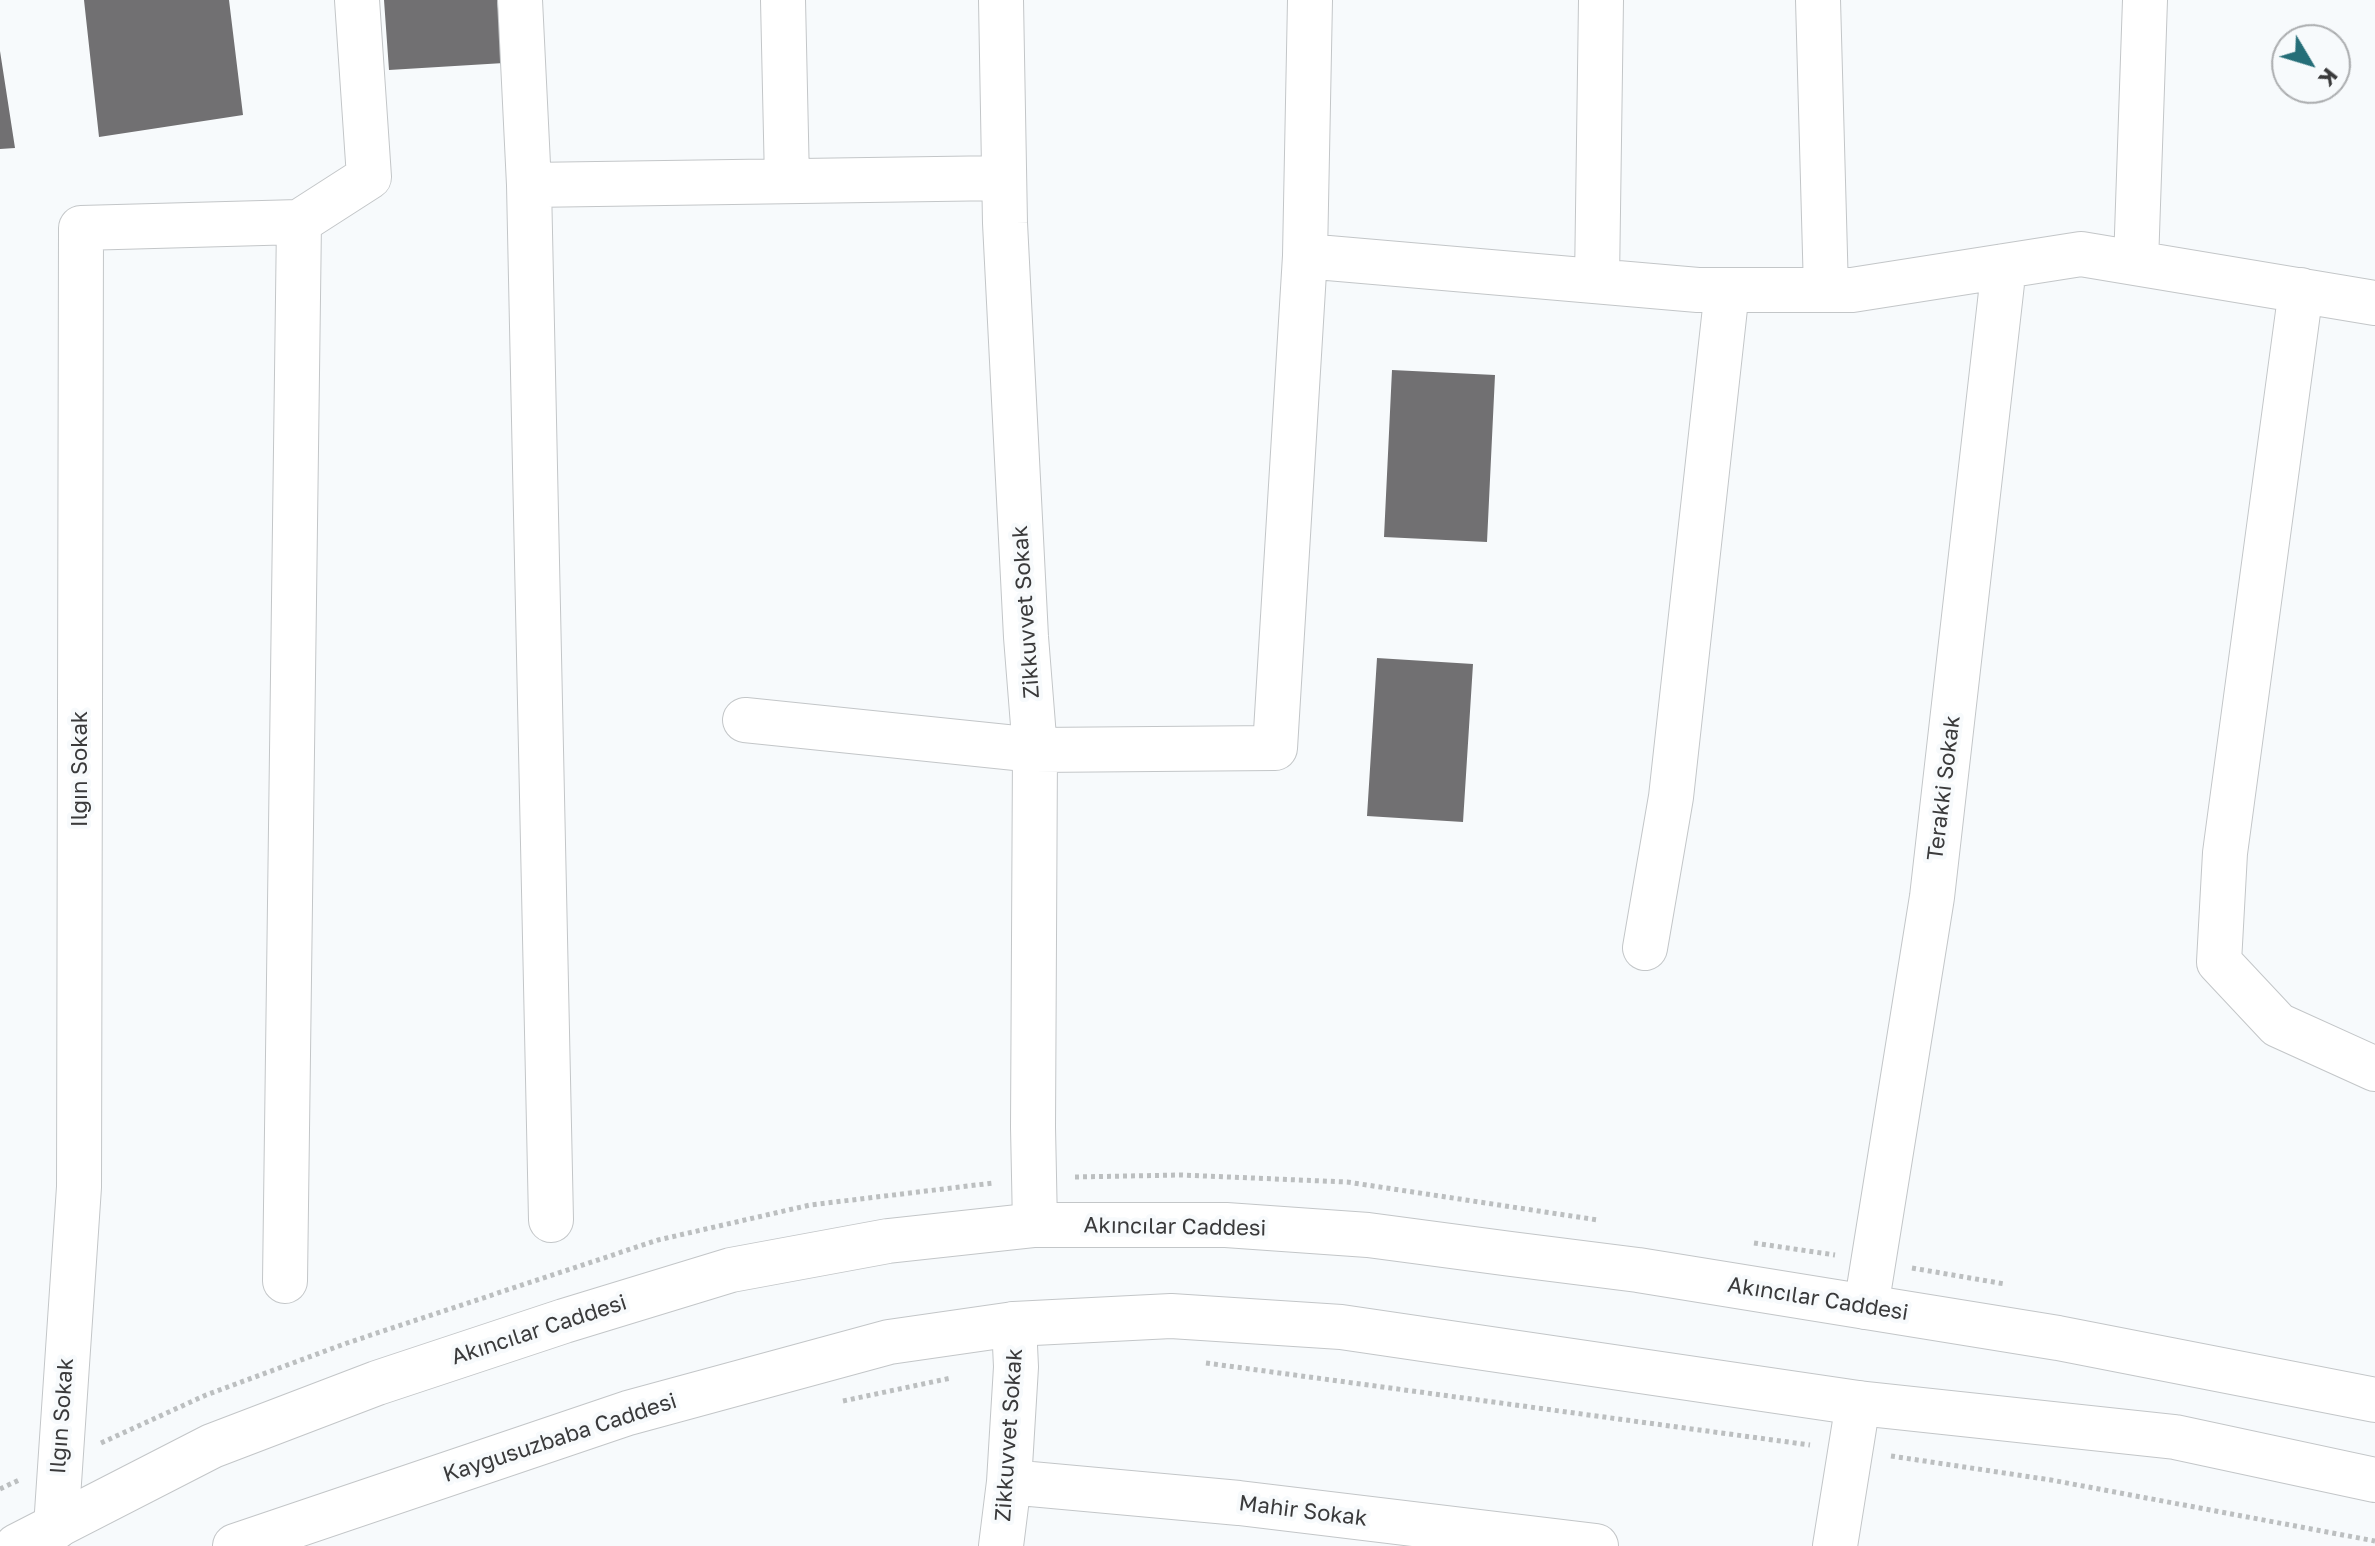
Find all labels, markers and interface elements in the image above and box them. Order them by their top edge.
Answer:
north arrow [2271,24,2351,104]
text: K [2313,63,2344,92]
street label: Zikkuvvet Sokak [1007,525,1045,699]
street label: Ilgın Sokak [67,711,93,827]
street label: Terakki Sokak [1922,714,1966,862]
street label: Akıncılar Caddesi [1083,1212,1267,1242]
street label: Akıncılar Caddesi [1726,1272,1910,1326]
street label: Akıncılar Caddesi [448,1289,630,1371]
street label: Zikkuvvet Sokak [990,1348,1028,1522]
street label: Ilgın Sokak [45,1357,79,1475]
street label: Kaygusuzbaba Caddesi [440,1388,680,1488]
street label: Mahir Sokak [1237,1490,1369,1532]

